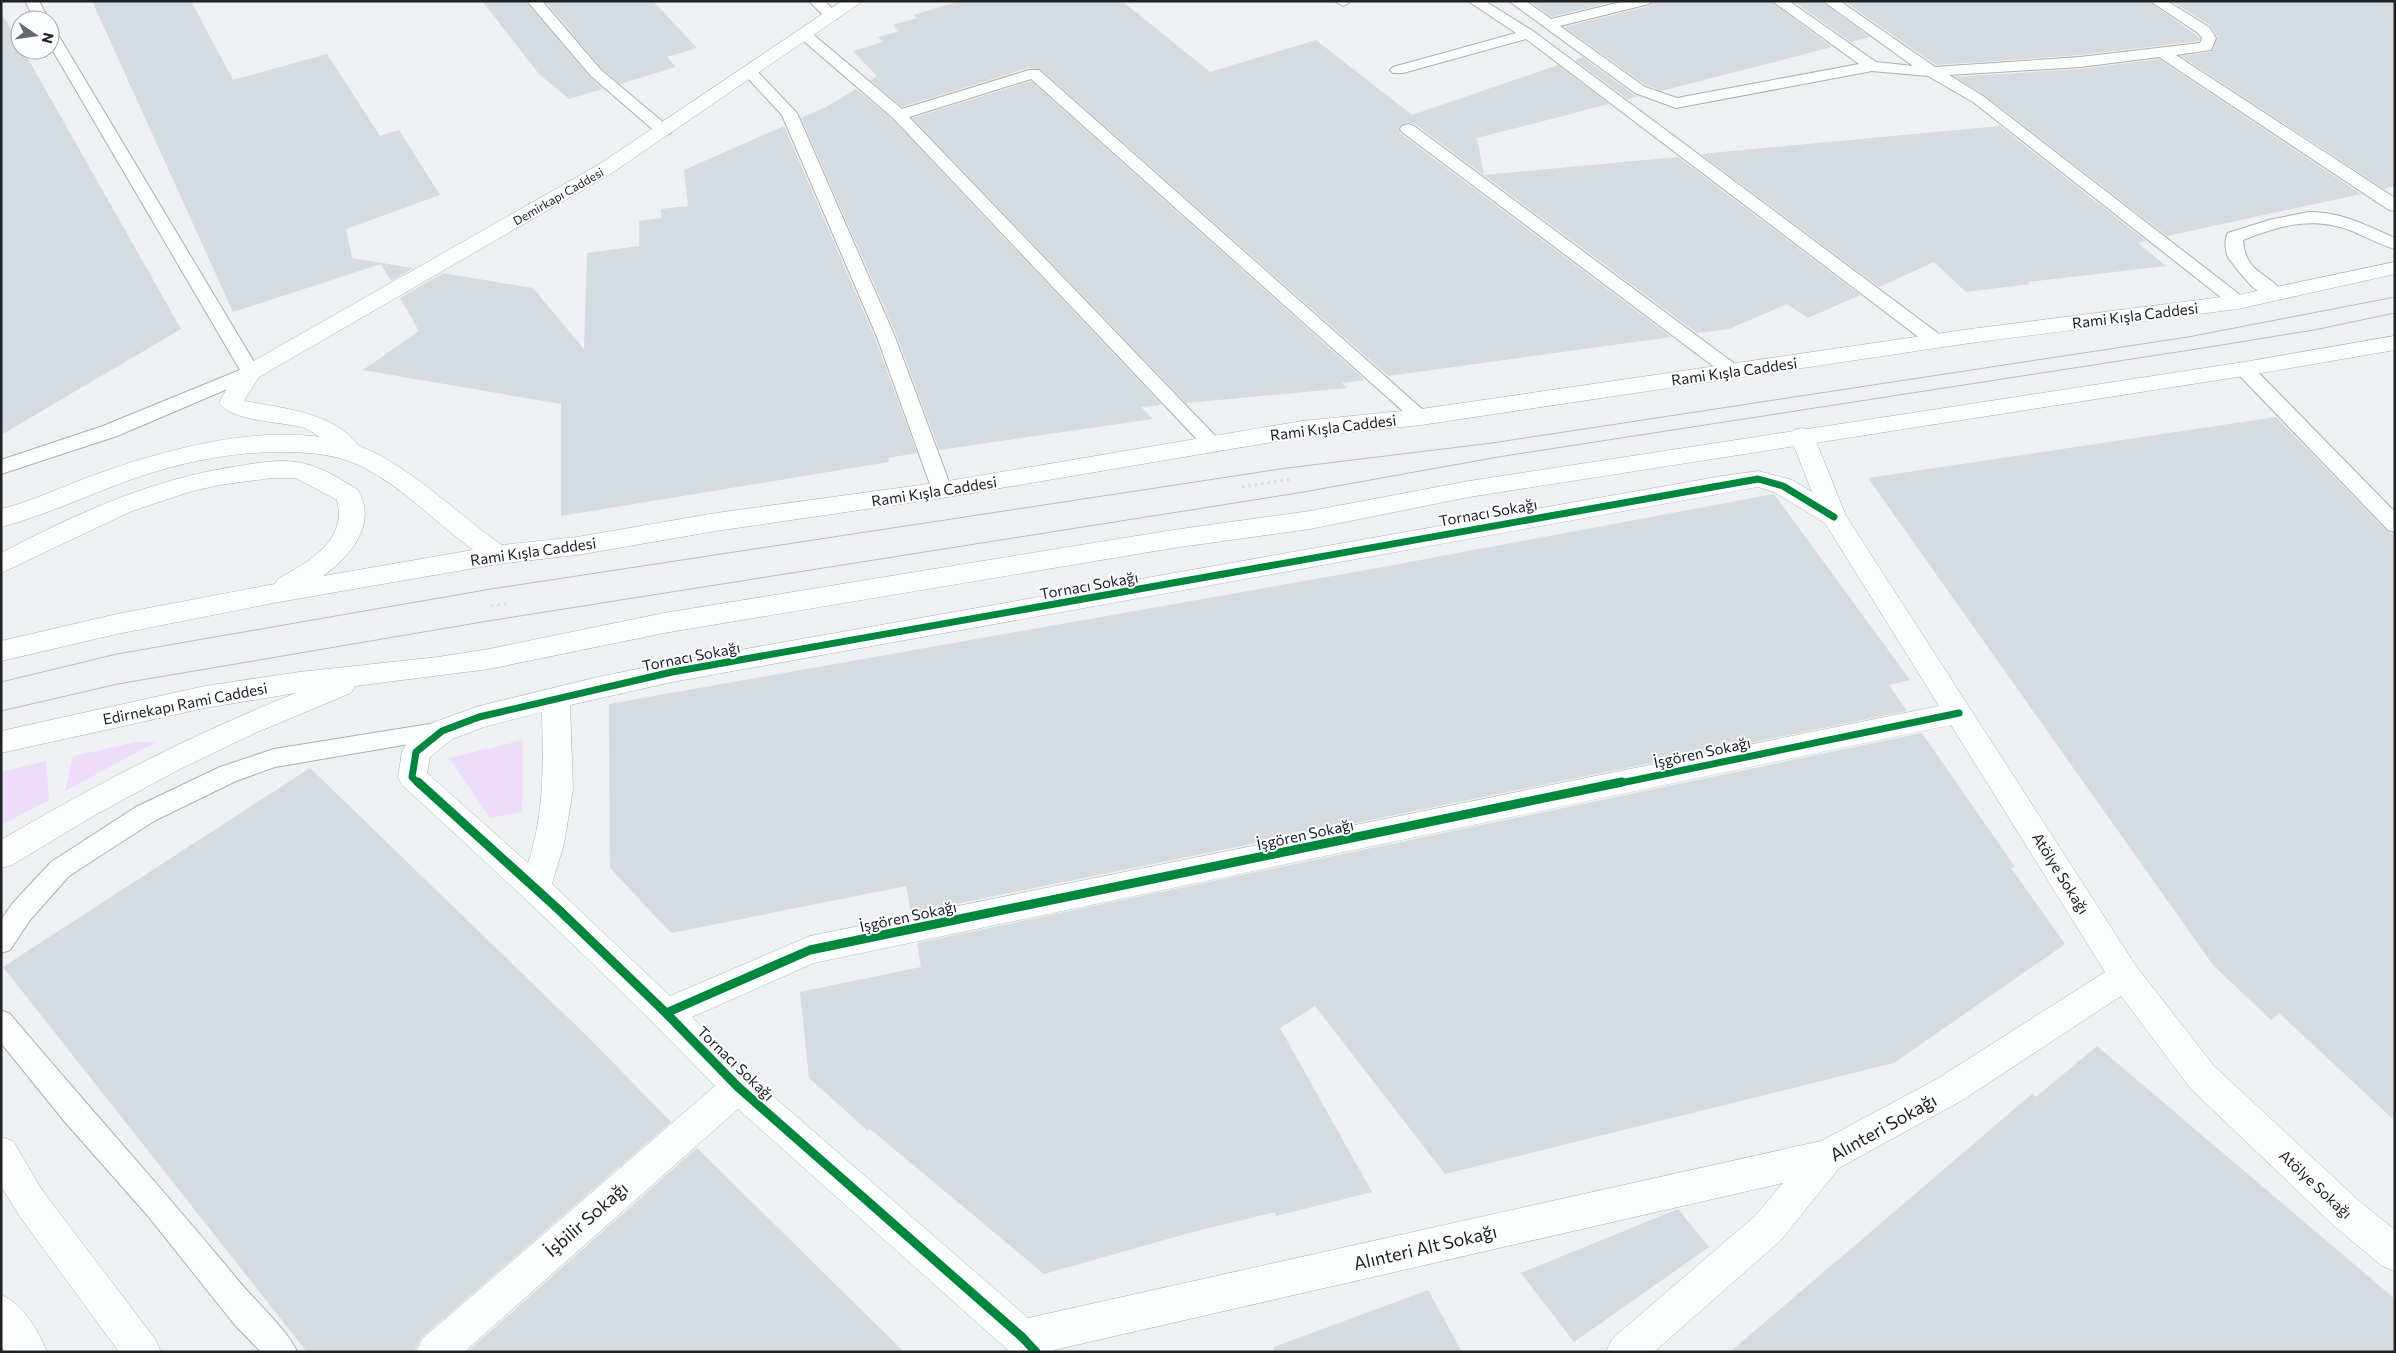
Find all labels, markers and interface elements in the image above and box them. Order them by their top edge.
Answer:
north arrow [10,10,60,60]
text: N [39,31,58,45]
street label: Demirkapı Caddesi [510,164,606,228]
street label: Rami Kışla Caddesi [2071,298,2199,332]
street label: Rami Kışla Caddesi [1670,353,1798,389]
street label: Rami Kışla Caddesi [1269,410,1397,444]
street label: Rami Kışla Caddesi [870,472,998,510]
street label: Tornacı Sokağı [1437,494,1539,530]
street label: Rami Kışla Caddesi [469,533,597,569]
street label: Tornacı Sokağı [1038,567,1140,603]
street label: Tornacı Sokağı [640,638,742,674]
street label: Edirnekapı Rami Caddesi [101,678,269,728]
street label: İşgören Sokağı [1652,733,1752,771]
street label: İşgören Sokağı [1255,815,1355,853]
street label: Atölye Sokağı [2029,829,2093,917]
street label: İşgören Sokağı [858,897,958,935]
street label: Tornacı Sokağı [694,1022,778,1104]
street label: Alınteri Sokağı [1826,1089,1940,1165]
street label: Atölye Sokağı [2276,1146,2356,1222]
street label: İşbilir Sokağı [540,1177,632,1261]
street label: Alınteri Alt Sokağı [1351,1220,1499,1274]

